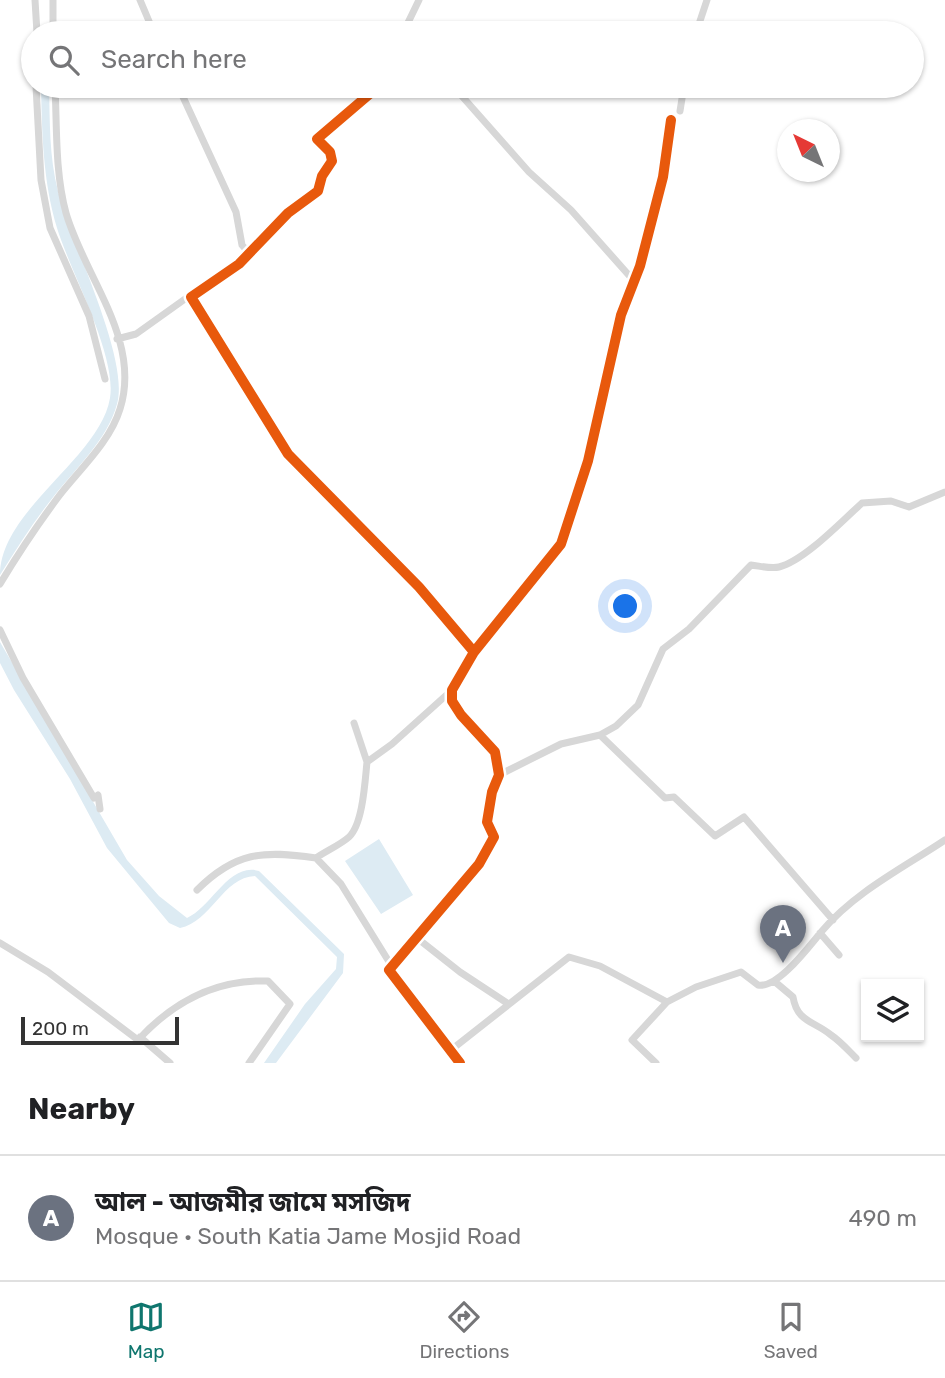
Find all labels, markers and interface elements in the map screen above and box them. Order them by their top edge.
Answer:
search box [21,21,924,98]
icon: search [45,41,83,79]
text: Search here [101,44,247,75]
north arrow [777,119,840,182]
your location [608,589,642,623]
pin: A [760,905,806,963]
map controls [861,979,924,1042]
button: layers [861,979,924,1042]
scale bar [21,1014,178,1046]
text: 200 m [32,1017,89,1040]
text: Nearby [28,1091,135,1127]
text: আল - আজমীর জামে মসজিদ [95,1187,410,1218]
text: A [43,1204,59,1232]
text: 490 m [849,1204,917,1232]
text: Mosque · South Katia Jame Mosjid Road [95,1222,521,1250]
tab: Map [127,1298,165,1363]
tab: Directions [419,1298,509,1363]
tab: Saved [764,1298,818,1363]

